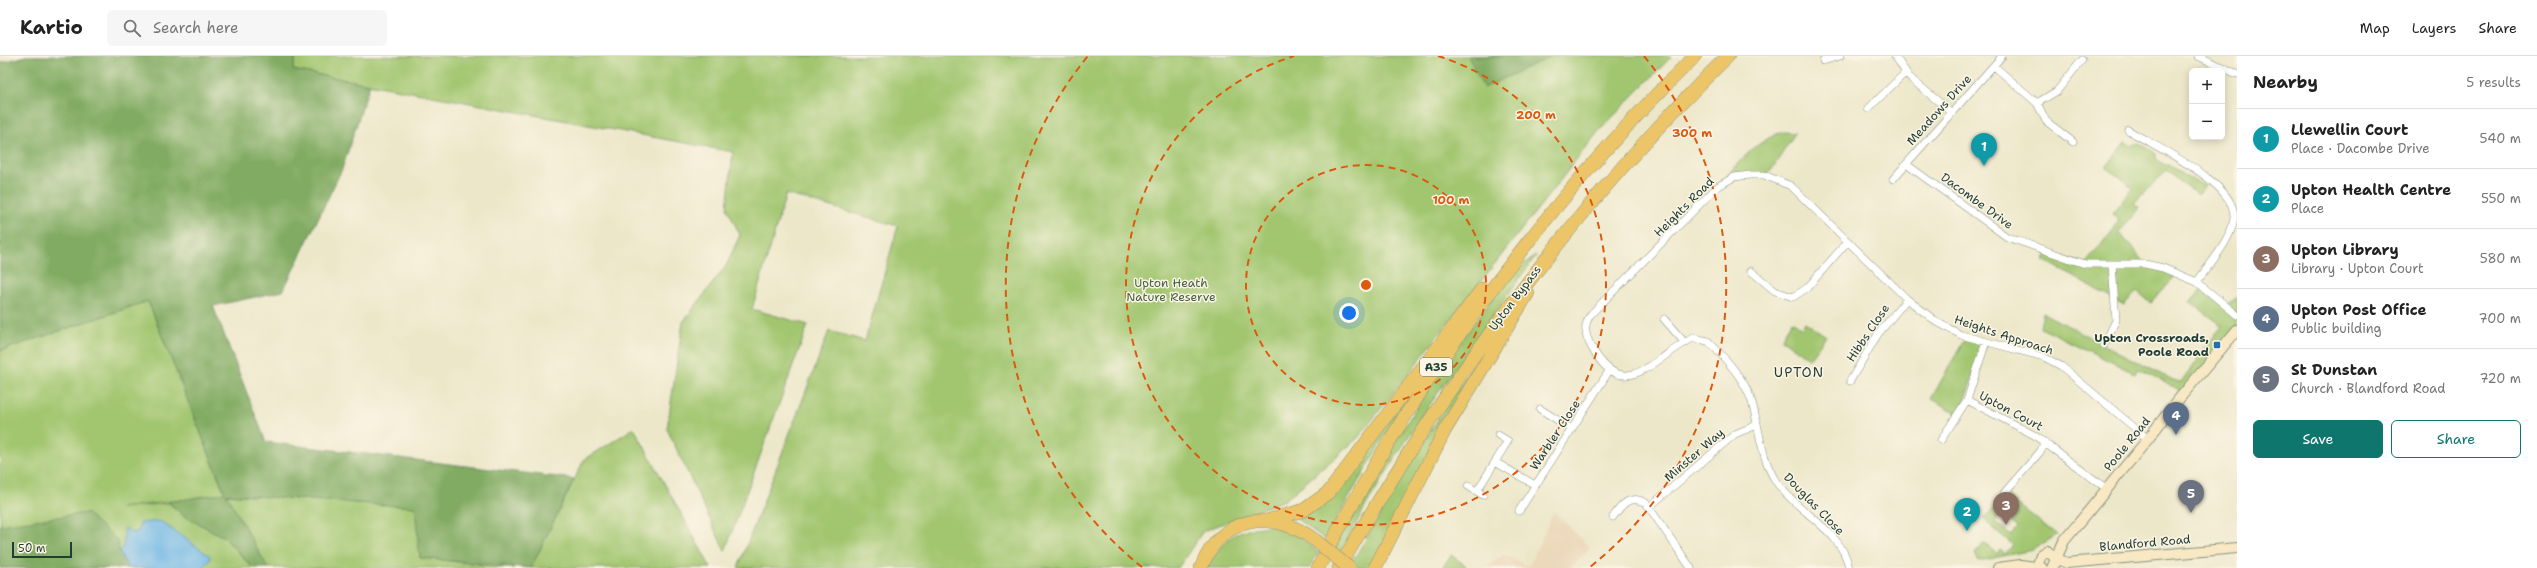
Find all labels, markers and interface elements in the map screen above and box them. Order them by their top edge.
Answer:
search box [107,10,387,46]
text: Kartio [20,15,83,40]
icon: search [121,17,143,39]
text: Search here [153,18,239,38]
text: Map [2360,19,2390,37]
text: Layers [2412,19,2456,37]
text: Share [2478,19,2517,37]
map controls [2189,68,2225,140]
button: + [2189,68,2225,104]
street label: Meadows Drive [1903,71,1975,149]
text: Nearby [2253,71,2318,93]
text: 5 results [2466,74,2521,91]
button: − [2189,104,2225,140]
text: 200 m [1516,107,1556,123]
text: Llewellin Court [2291,120,2408,140]
text: 300 m [1672,125,1712,141]
text: 1 [2263,130,2269,147]
text: 540 m [2480,130,2521,147]
pin: 1 [1971,133,1997,166]
text: Place · Dacombe Drive [2291,140,2430,157]
street label: Dacombe Drive [1938,169,2017,233]
street label: Heights Road [1651,173,1718,240]
text: Upton Health Centre [2291,180,2451,200]
text: 2 [2261,190,2271,207]
text: 550 m [2481,190,2521,207]
text: 100 m [1433,192,1470,208]
text: Place [2291,200,2324,217]
text: Upton Library [2291,240,2399,260]
text: 3 [2261,250,2271,267]
text: 580 m [2480,250,2521,267]
text: Library · Upton Court [2291,260,2424,277]
street label: Upton Bypass [1485,262,1545,334]
park label: Upton Heath Nature Reserve [1126,275,1216,305]
centre of rings [1359,278,1373,292]
text: Upton Post Office [2291,300,2427,320]
street label: Hibbs Close [1843,301,1893,365]
your location [1339,303,1359,323]
text: 4 [2261,310,2271,327]
text: 700 m [2478,310,2521,327]
street label: Heights Approach [1952,311,2056,359]
text: Public building [2291,320,2382,337]
place label: Upton Crossroads, Poole Road [2094,330,2209,360]
marker: Upton Crossroads, Poole Road [2212,340,2222,350]
road number: A35 [1420,358,1452,376]
text: St Dunstan [2291,360,2377,380]
district label: UPTON [1774,363,1824,381]
text: 5 [2262,370,2270,387]
text: 720 m [2480,370,2521,387]
text: Church · Blandford Road [2291,380,2445,397]
street label: Upton Court [1976,387,2046,435]
street label: Warbler Close [1526,397,1584,473]
pin: 4 [2163,402,2189,435]
street label: Poole Road [2100,413,2154,475]
button: Save [2253,420,2383,458]
button: Share [2391,420,2521,458]
street label: Minster Way [1661,425,1727,485]
street label: Douglas Close [1780,469,1848,539]
pin: 5 [2178,480,2204,513]
pin: 3 [1993,492,2019,525]
pin: 2 [1954,498,1980,531]
street label: Blandford Road [2099,531,2192,555]
scale bar [12,540,72,559]
text: 50 m [18,541,46,556]

